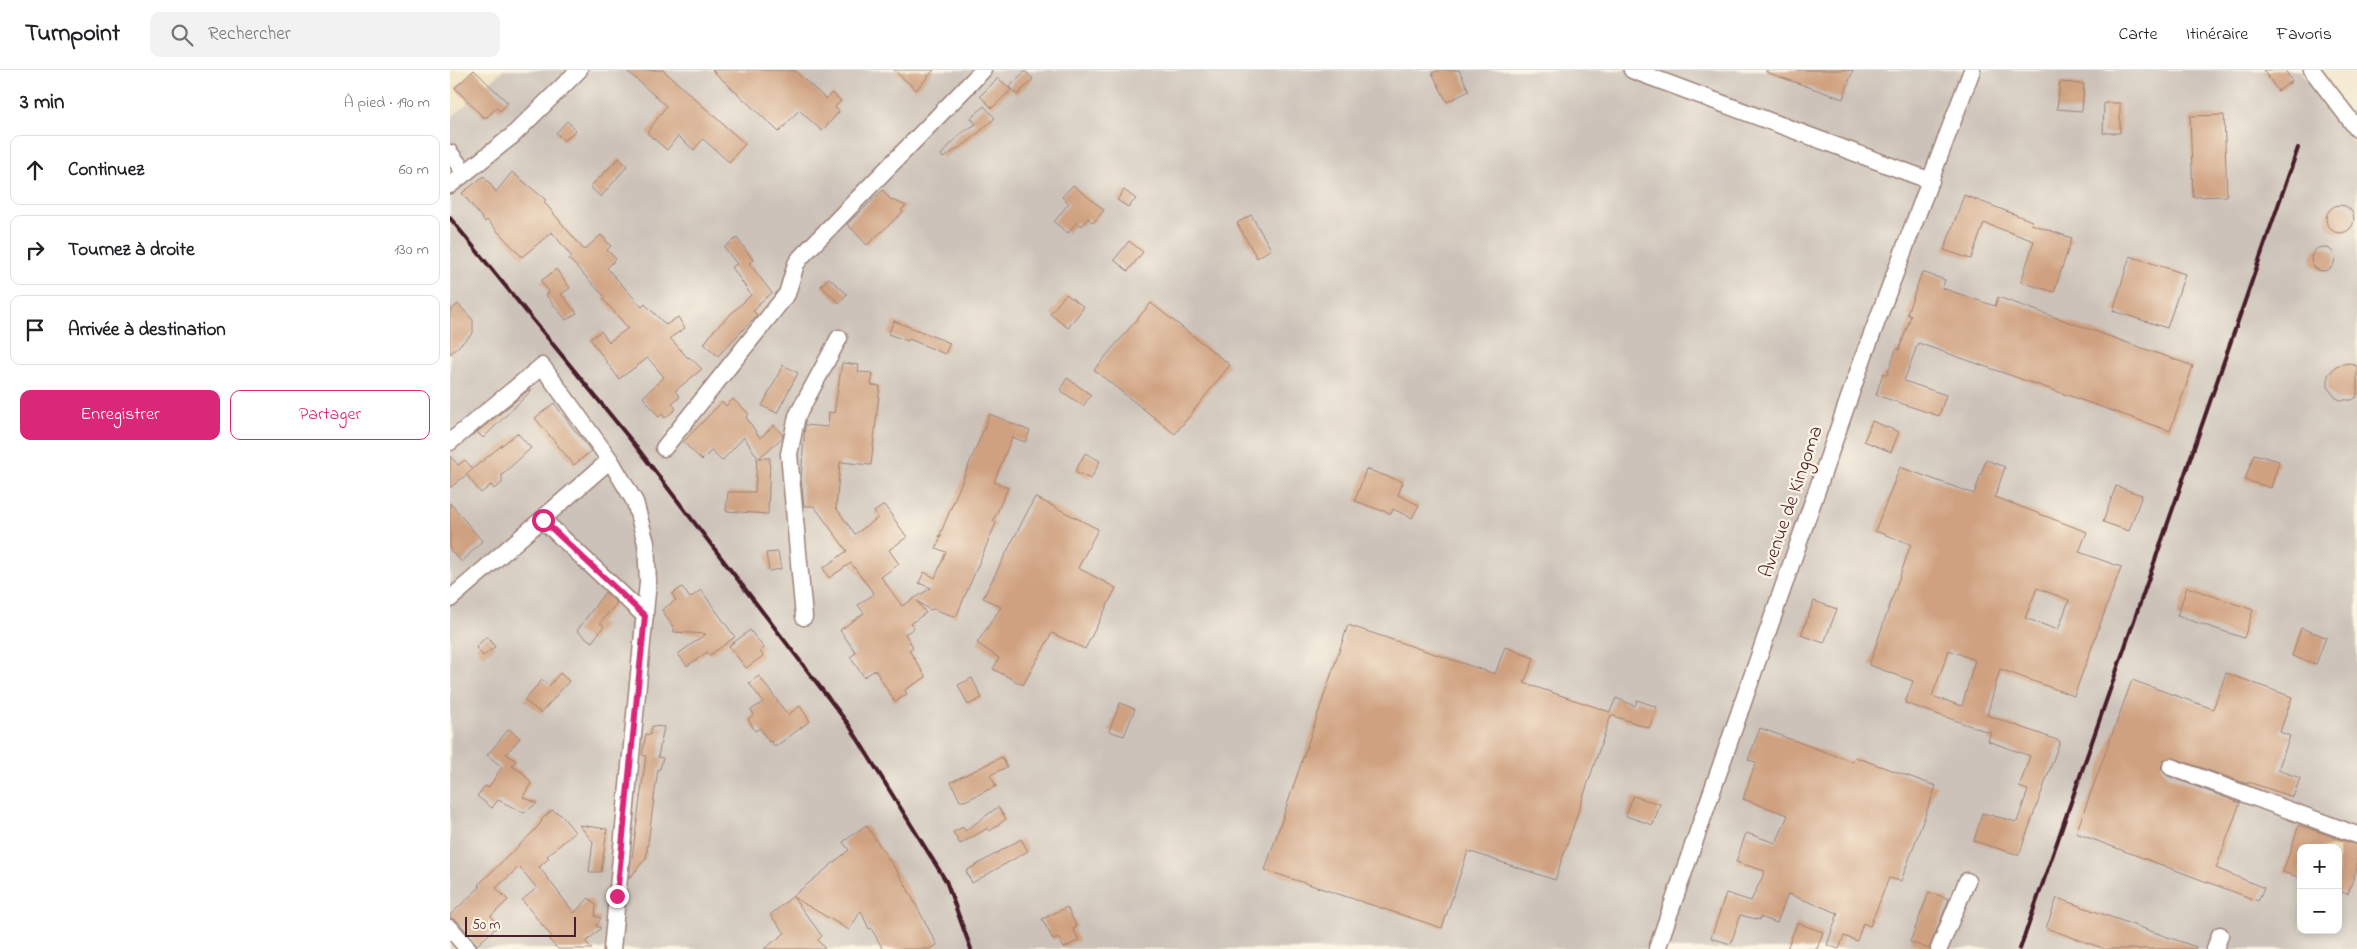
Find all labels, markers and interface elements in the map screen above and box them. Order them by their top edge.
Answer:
search box [150,12,500,57]
text: Turnpoint [25,17,120,52]
icon: search [168,21,196,49]
text: Rechercher [208,21,291,48]
text: Carte [2118,22,2158,48]
text: Itinéraire [2186,22,2248,48]
text: Favoris [2276,22,2332,48]
text: 3 min [20,88,64,118]
text: À pied · 190 m [344,91,430,115]
icon: ahead [21,156,49,184]
text: Continuez [68,157,144,184]
text: 60 m [399,158,429,182]
icon: right [21,236,49,264]
text: Tournez à droite [68,237,194,264]
text: 130 m [394,238,429,262]
icon: arrive [21,316,49,344]
text: Arrivée à destination [68,317,226,344]
button: Enregistrer [20,390,220,440]
button: Partager [230,390,430,440]
street label: Avenue de Kingoma [1752,422,1833,582]
route start [532,509,555,532]
map controls [2297,844,2342,934]
button: + [2297,844,2342,889]
route end [606,885,629,908]
button: − [2297,889,2342,934]
scale bar [465,914,576,937]
text: 50 m [472,915,500,936]

